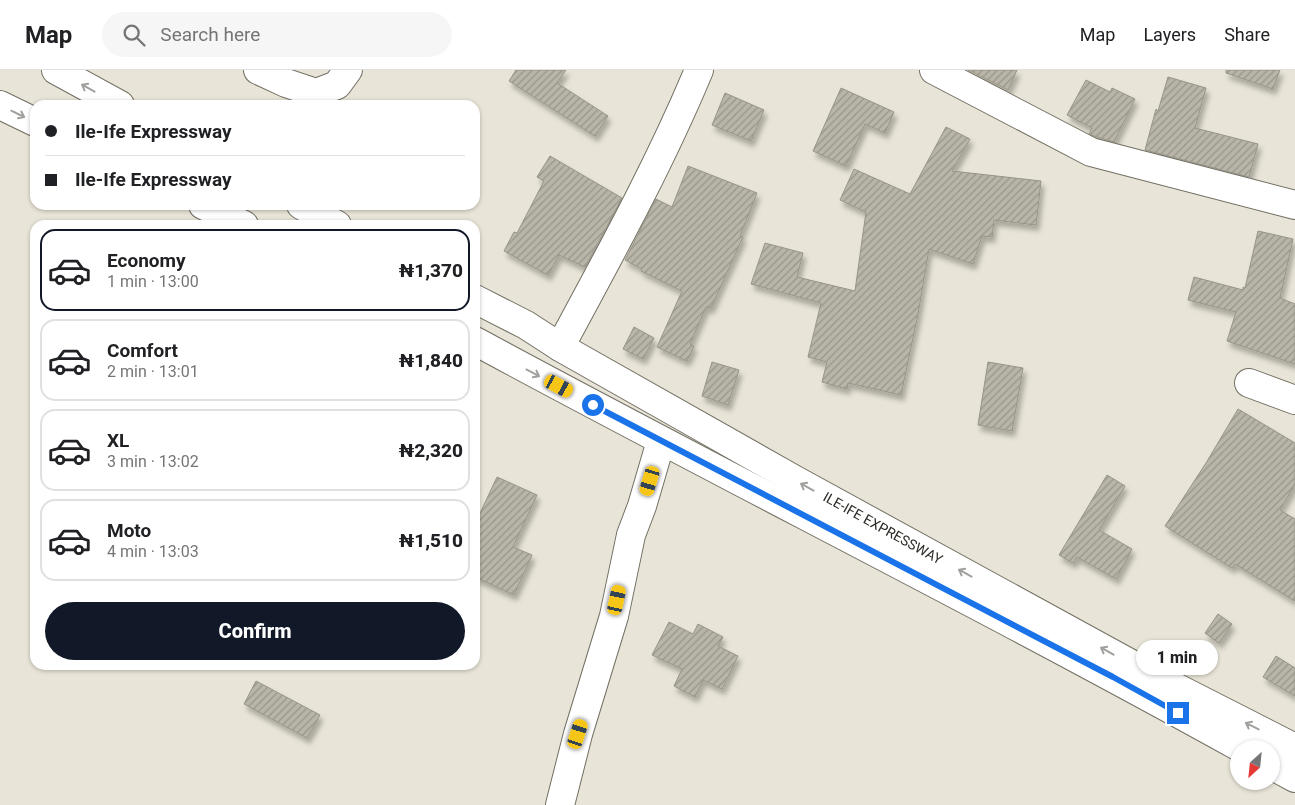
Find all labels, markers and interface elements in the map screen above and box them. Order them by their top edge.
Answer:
search box [102,12,452,57]
text: Map [25,21,72,49]
icon: search [120,21,148,49]
text: Search here [160,23,260,46]
text: Map [1080,24,1115,45]
text: Layers [1143,24,1196,45]
text: Share [1224,24,1270,45]
one-way arrow [82,82,96,92]
one-way arrow [10,109,25,119]
text: Ile-Ife Expressway [75,120,232,143]
text: Ile-Ife Expressway [75,168,232,191]
icon: car [47,248,92,293]
text: Economy [107,249,186,272]
text: ₦1,370 [399,259,463,282]
text: 1 min · 13:00 [107,272,199,291]
icon: car [47,338,92,383]
text: Comfort [107,339,178,362]
text: ₦1,840 [399,349,463,372]
text: 2 min · 13:01 [107,362,199,381]
one-way arrow [526,368,541,378]
car [542,372,575,400]
route start [582,394,604,416]
icon: car [47,428,92,473]
text: XL [107,429,129,452]
text: ₦2,320 [399,439,463,462]
text: 3 min · 13:02 [107,452,199,471]
car [638,464,661,498]
one-way arrow [800,481,815,491]
street label: ILE-IFE EXPRESSWAY [821,489,946,568]
icon: car [47,518,92,563]
text: Moto [107,519,151,542]
text: ₦1,510 [399,529,463,552]
text: 4 min · 13:03 [107,542,199,561]
one-way arrow [957,568,972,578]
car [606,584,627,616]
button: Confirm [45,602,465,660]
callout: 1 min [1137,640,1219,676]
one-way arrow [1101,646,1115,656]
text: 1 min [1157,648,1197,667]
route end [1167,702,1189,724]
car [566,717,589,751]
one-way arrow [1244,721,1259,731]
north arrow [1230,740,1280,790]
map controls [1230,740,1280,790]

